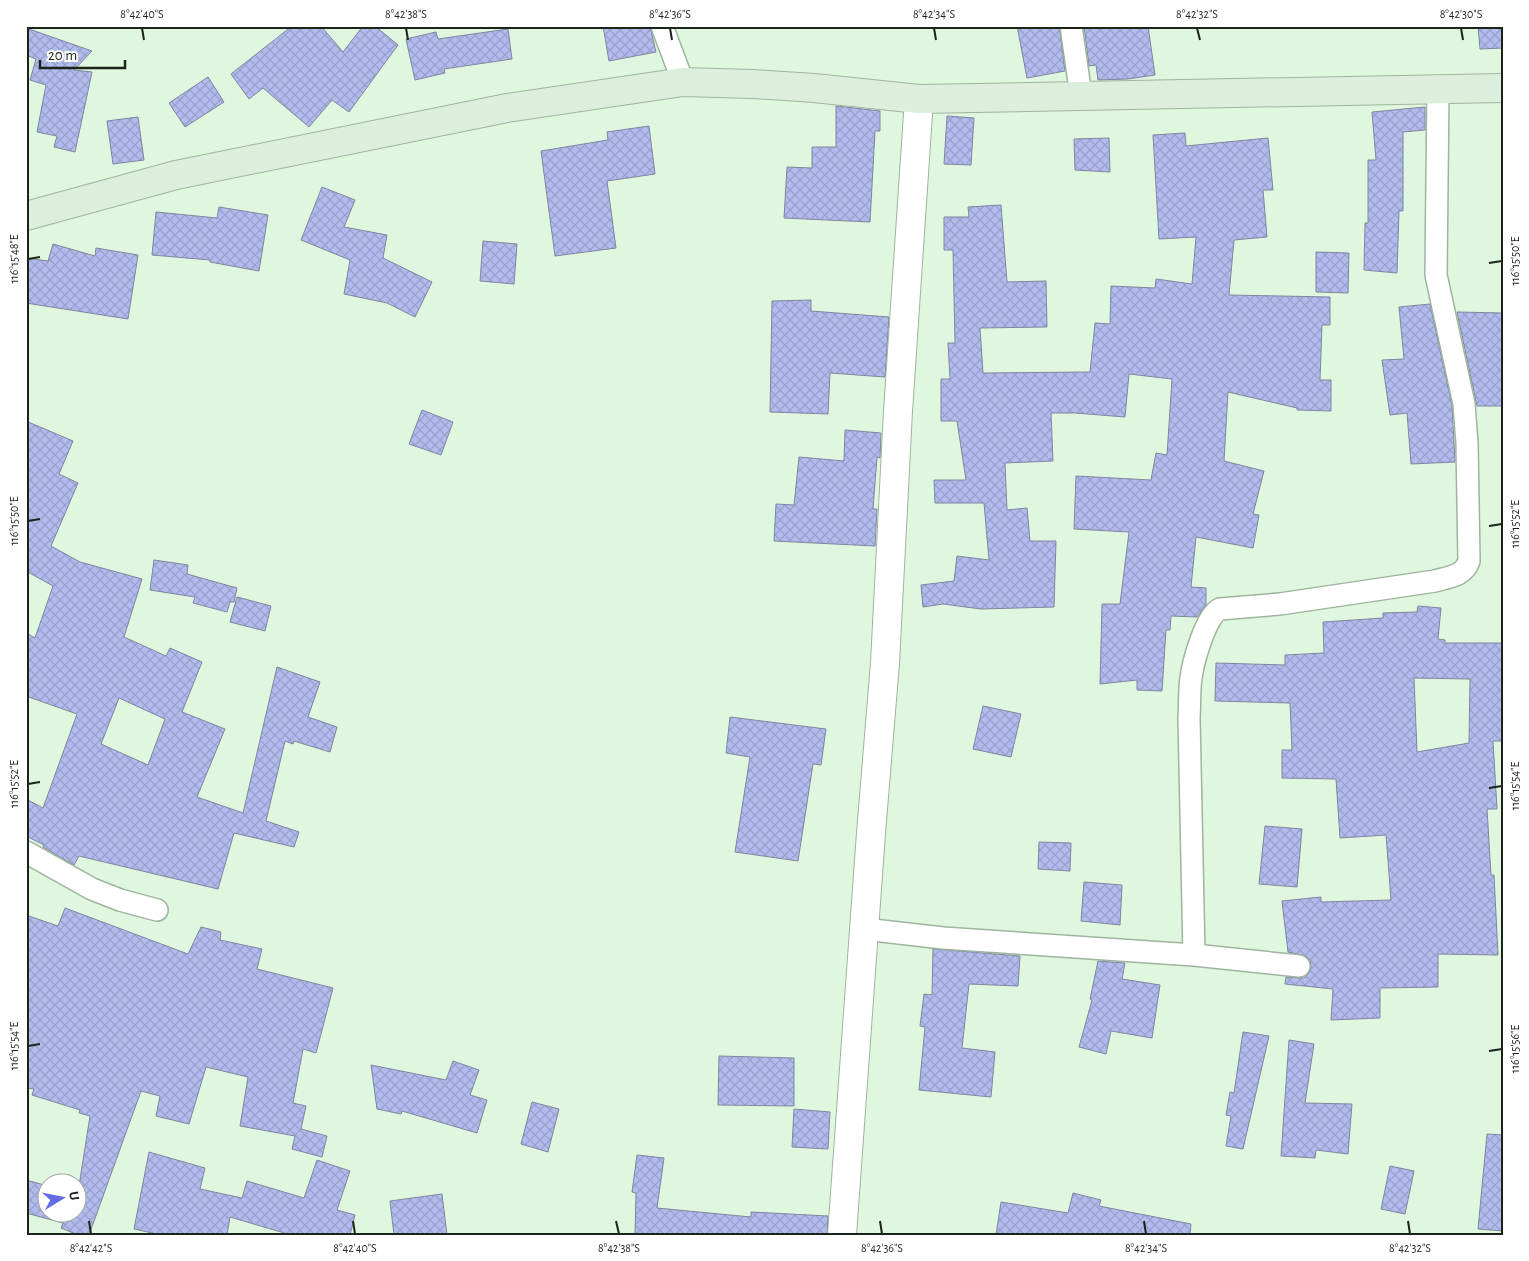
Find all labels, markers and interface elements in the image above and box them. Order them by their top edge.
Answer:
text: 8°42'40"S [120,8,164,20]
text: 8°42'38"S [385,8,427,20]
text: 8°42'36"S [649,8,691,20]
text: 8°42'34"S [913,8,955,20]
text: 8°42'32"S [1176,8,1218,20]
text: 8°42'30"S [1440,8,1483,20]
scale bar [40,38,125,70]
text: 20 m [48,48,77,63]
text: 116°15'48"E [8,234,20,284]
text: 116°15'50"E [1509,236,1521,286]
text: 116°15'50"E [8,496,20,546]
text: 116°15'52"E [1509,500,1521,548]
text: 116°15'52"E [8,760,20,808]
text: 116°15'54"E [1509,762,1521,810]
text: 116°15'54"E [8,1022,20,1070]
text: 116°15'56"E [1509,1025,1521,1073]
north arrow [38,1174,88,1224]
text: U [66,1190,81,1202]
text: 8°42'42"S [70,1242,113,1254]
text: 8°42'40"S [333,1242,377,1254]
text: 8°42'38"S [598,1242,640,1254]
text: 8°42'36"S [861,1242,903,1254]
text: 8°42'34"S [1125,1242,1167,1254]
text: 8°42'32"S [1389,1242,1431,1254]

